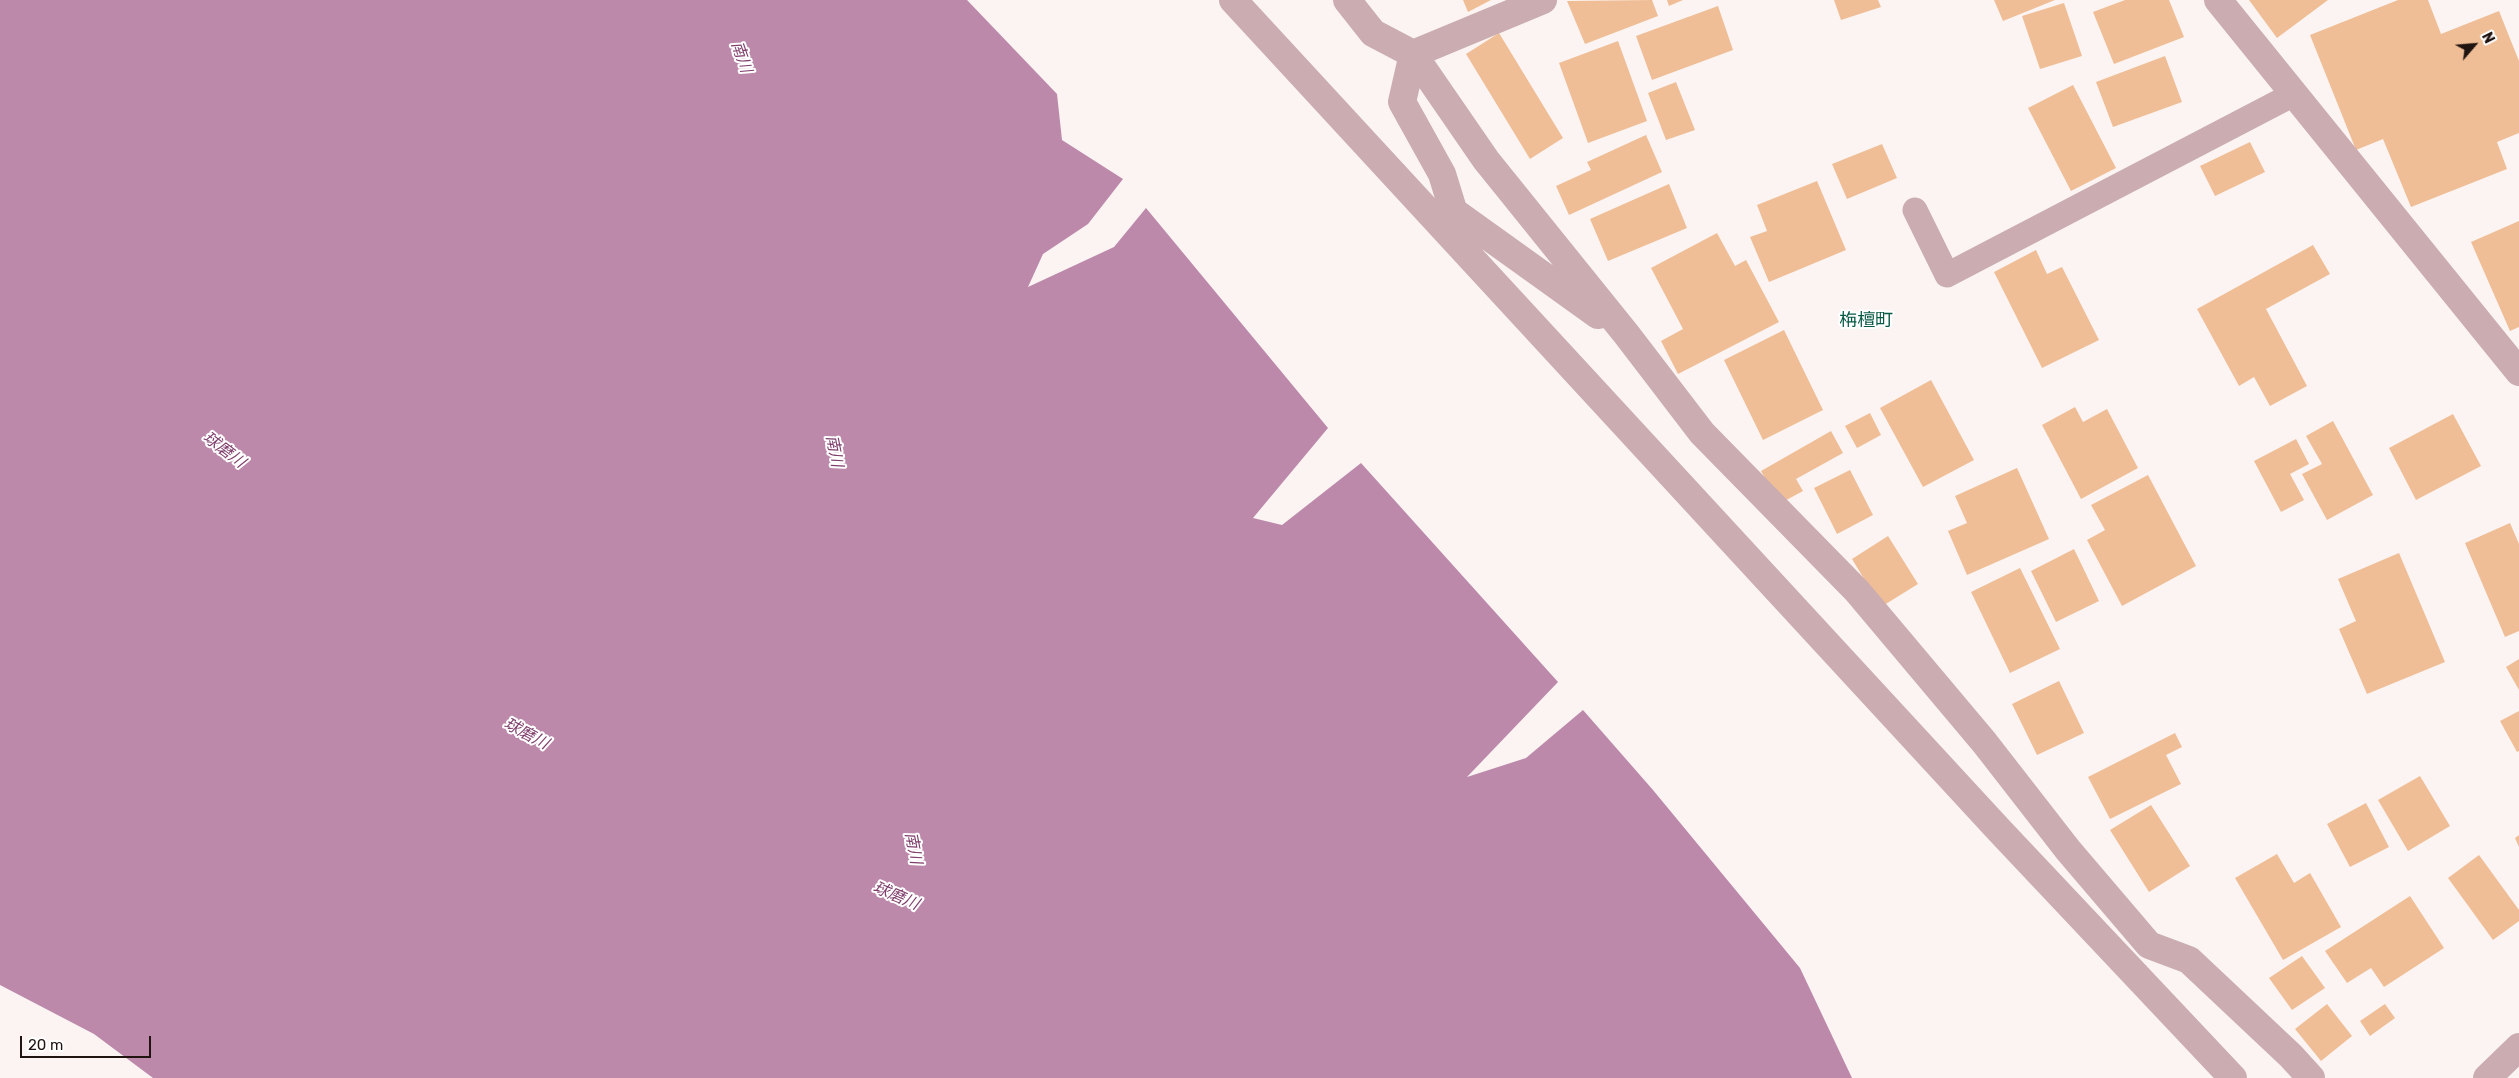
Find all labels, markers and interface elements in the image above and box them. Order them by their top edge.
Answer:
north arrow [2449,20,2499,70]
text: N [2478,30,2498,46]
water label: 南川 [727,39,755,75]
district label: 栴檀町 [1839,310,1893,332]
water label: 球磨川 [199,428,249,472]
water label: 南川 [822,433,846,469]
water label: 球磨川 [500,714,552,754]
water label: 南川 [901,830,925,866]
water label: 球磨川 [870,878,922,914]
scale bar [22,1026,154,1058]
text: 20 m [28,1036,63,1054]

